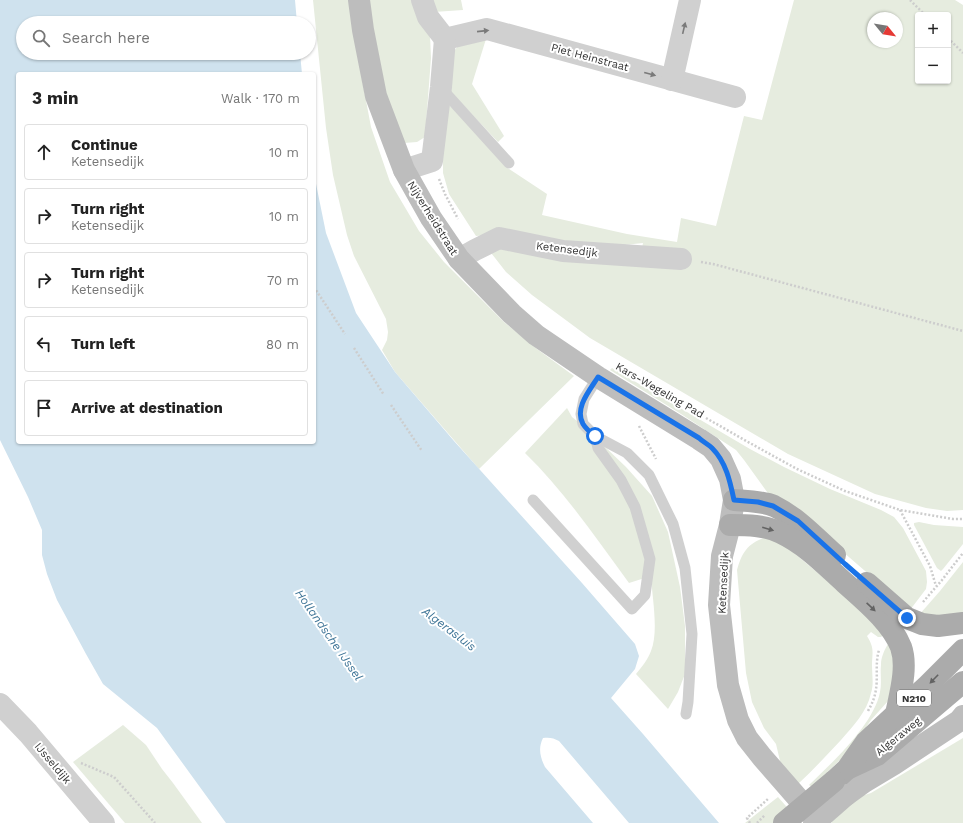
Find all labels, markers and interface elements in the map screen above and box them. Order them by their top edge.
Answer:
north arrow [867,12,903,48]
map controls [915,12,951,84]
button: + [915,12,951,48]
search box [16,16,316,60]
one-way arrow [681,22,687,34]
icon: search [30,27,52,49]
one-way arrow [477,28,490,34]
text: Search here [62,29,150,47]
street label: Piet Heinstraat [550,41,630,74]
button: − [915,48,951,84]
one-way arrow [643,71,656,77]
text: 3 min [32,88,78,108]
text: Walk · 170 m [221,91,300,106]
text: Continue [71,136,138,154]
icon: ahead [33,141,55,163]
text: 10 m [269,145,299,160]
text: Ketensedijk [71,154,144,169]
street label: Nijverheidstraat [405,179,461,258]
text: Turn right [71,200,144,218]
icon: right [33,205,55,227]
text: 10 m [269,209,299,224]
text: Ketensedijk [71,218,144,233]
street label: Ketensedijk [535,239,598,260]
text: Turn right [71,264,144,282]
icon: right [33,269,55,291]
text: 70 m [267,273,299,288]
text: Ketensedijk [71,282,144,297]
icon: left [33,333,55,355]
text: Turn left [71,335,135,353]
text: 80 m [266,337,299,352]
street label: Kars-Wegeling Pad [613,360,706,421]
icon: arrive [33,397,55,419]
text: Arrive at destination [71,399,223,417]
route start [586,427,604,445]
one-way arrow [763,526,775,532]
street label: Ketensedijk [715,552,732,614]
water label: Hollandsche IJssel [292,587,366,683]
one-way arrow [866,602,876,611]
water label: Algerasluis [419,604,479,654]
route end [898,609,916,627]
one-way arrow [929,674,939,684]
road number: N210 [897,690,931,706]
street label: Algeraweg [873,714,924,759]
street label: IJsseldijk [32,740,74,787]

